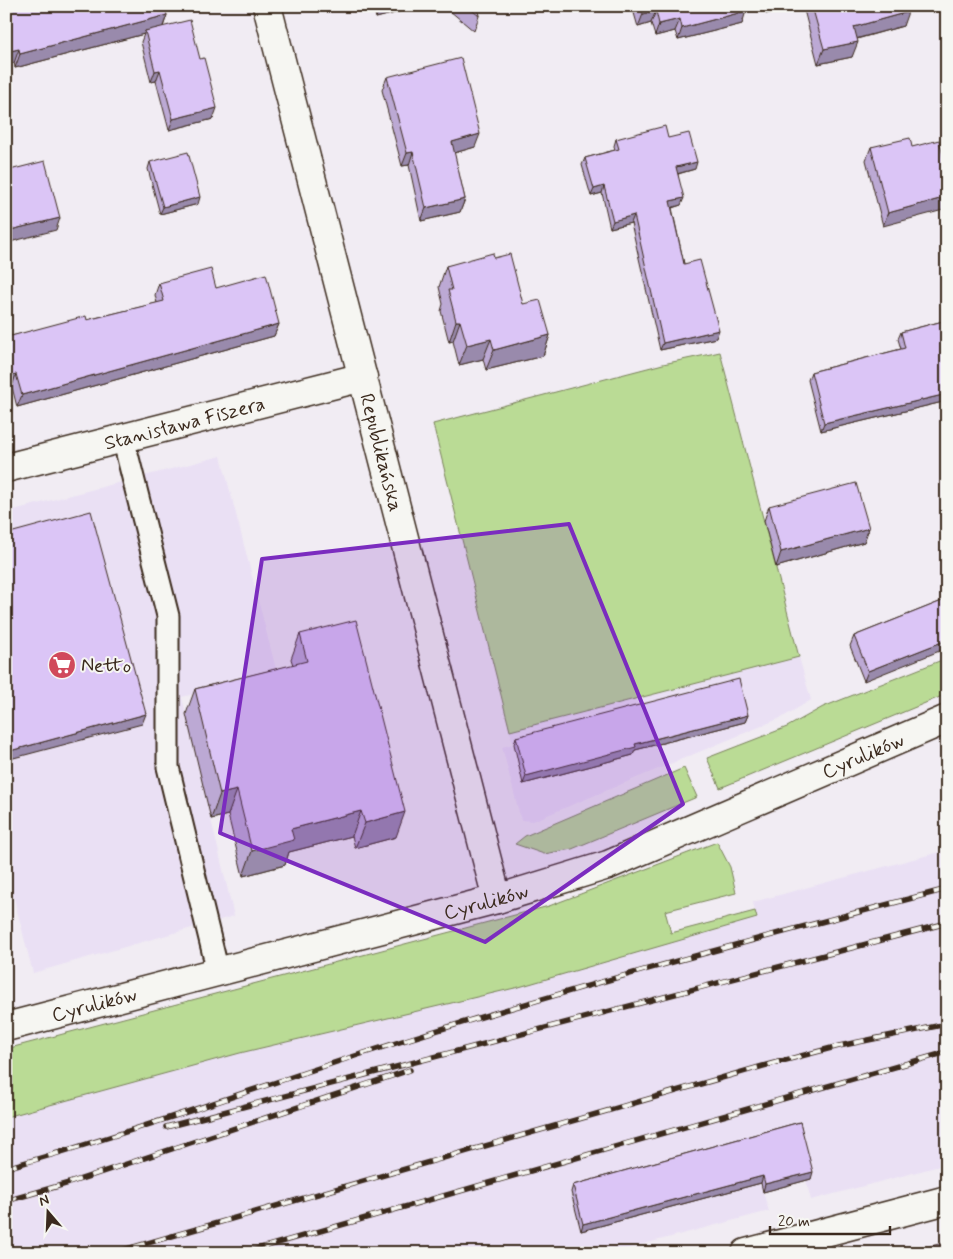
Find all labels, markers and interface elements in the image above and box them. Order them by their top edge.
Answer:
street label: Stanisława Fiszera [101,391,268,457]
street label: Republikańska [352,391,409,515]
supermarket icon: Netto [47,650,77,680]
place label: Netto [81,653,131,680]
street label: Cyrulików [818,727,909,786]
street label: Cyrulików [441,878,532,927]
street label: Cyrulików [49,981,140,1030]
north arrow [22,1186,72,1236]
text: N [37,1191,51,1211]
scale bar [770,1204,890,1236]
text: 20 m [778,1212,810,1232]

